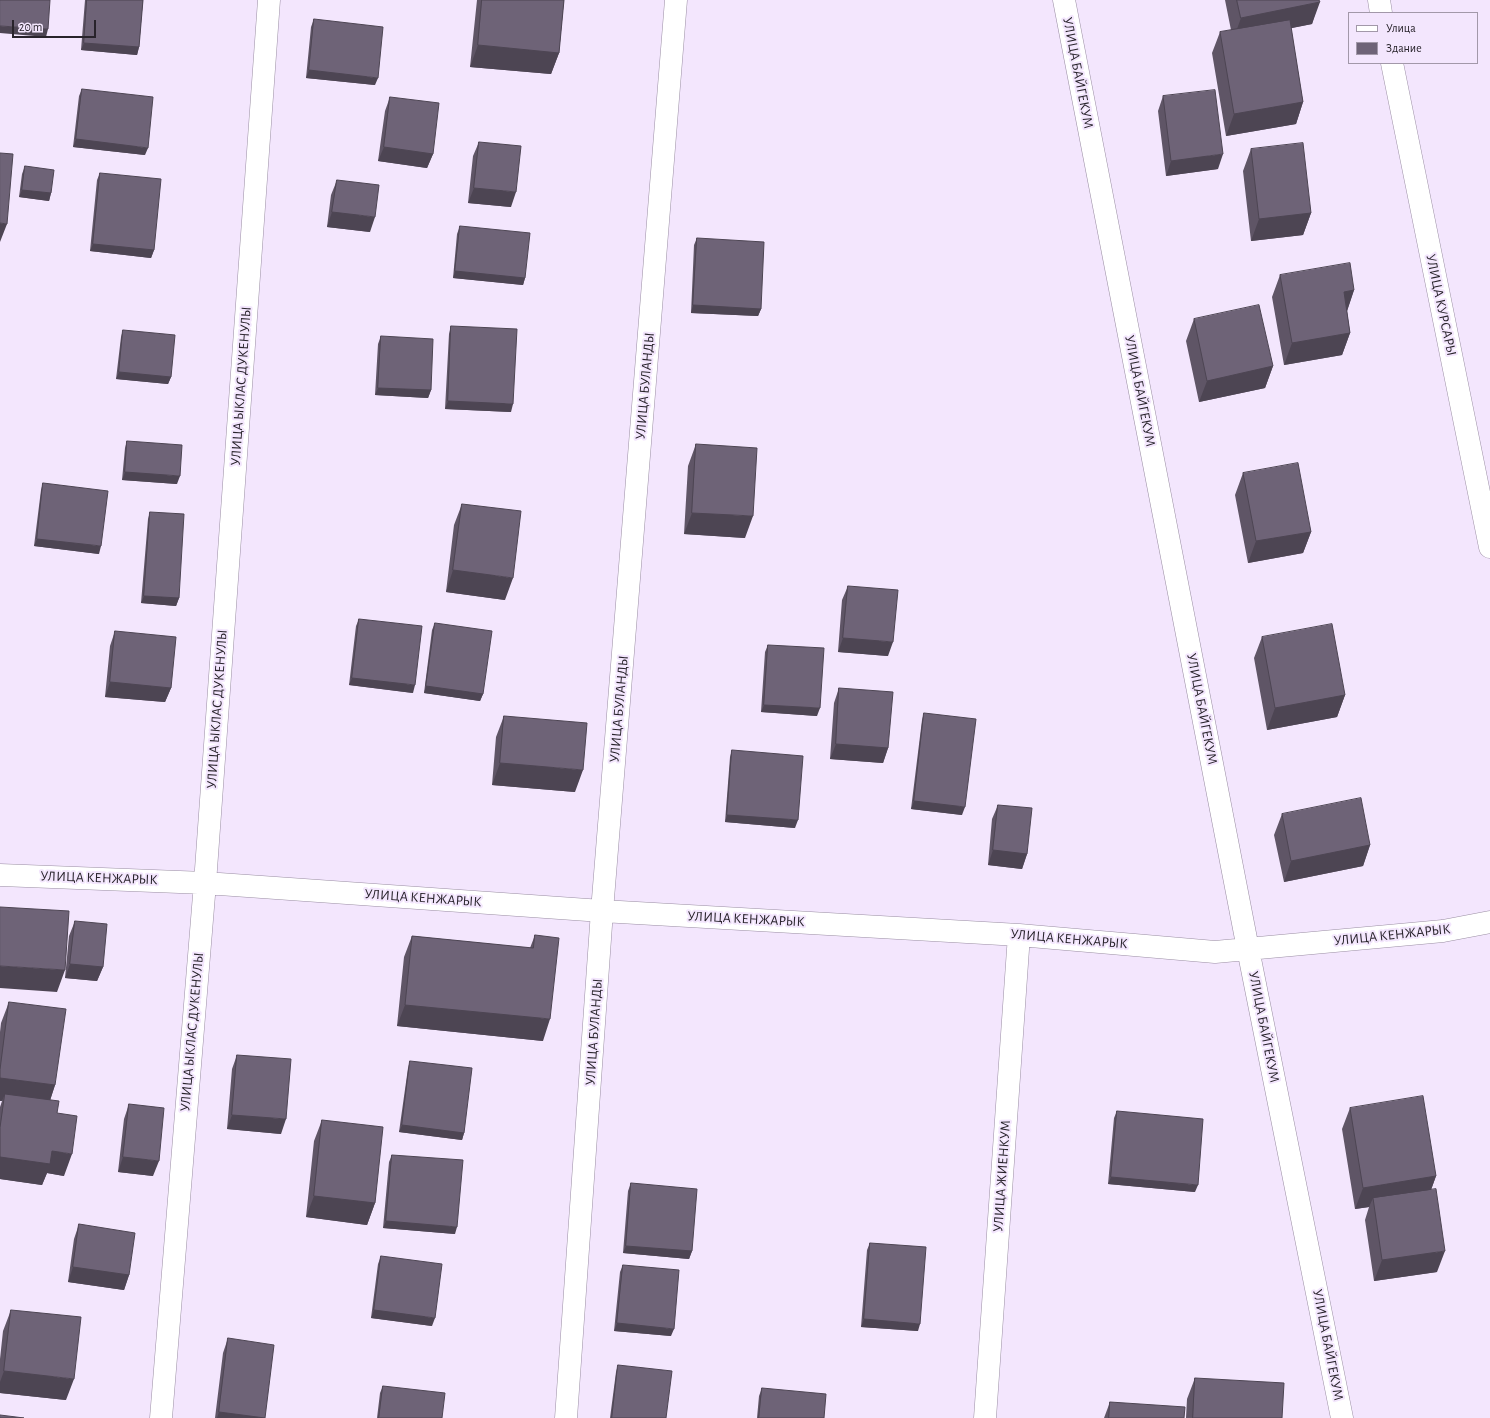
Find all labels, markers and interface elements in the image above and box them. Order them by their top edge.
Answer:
scale bar [14,12,98,38]
legend [1348,12,1478,64]
street label: УЛИЦА БАЙГЕКУМ [1059,16,1097,130]
text: 20 m [19,21,42,33]
text: Улица [1386,22,1416,34]
text: Здание [1386,42,1422,54]
street label: УЛИЦА КУРСАРЫ [1422,253,1460,357]
street label: УЛИЦА ЫКЛАС ДУКЕНУЛЫ [227,306,255,466]
street label: УЛИЦА БУЛАНДЫ [632,332,658,440]
street label: УЛИЦА БАЙГЕКУМ [1121,334,1159,448]
street label: УЛИЦА ЫКЛАС ДУКЕНУЛЫ [203,629,231,789]
street label: УЛИЦА БАЙГЕКУМ [1183,652,1221,766]
street label: УЛИЦА БУЛАНДЫ [606,655,632,763]
street label: УЛИЦА КЕНЖАРЫК [40,868,158,888]
street label: УЛИЦА КЕНЖАРЫК [364,886,482,910]
street label: УЛИЦА КЕНЖАРЫК [687,908,805,930]
street label: УЛИЦА КЕНЖАРЫК [1333,921,1451,949]
street label: УЛИЦА КЕНЖАРЫК [1010,926,1128,952]
street label: УЛИЦА ЫКЛАС ДУКЕНУЛЫ [177,952,207,1112]
street label: УЛИЦА БАЙГЕКУМ [1245,970,1283,1084]
street label: УЛИЦА БУЛАНДЫ [582,978,606,1086]
street label: УЛИЦА ЖИЕНКУМ [990,1120,1014,1232]
street label: УЛИЦА БАЙГЕКУМ [1309,1288,1347,1402]

